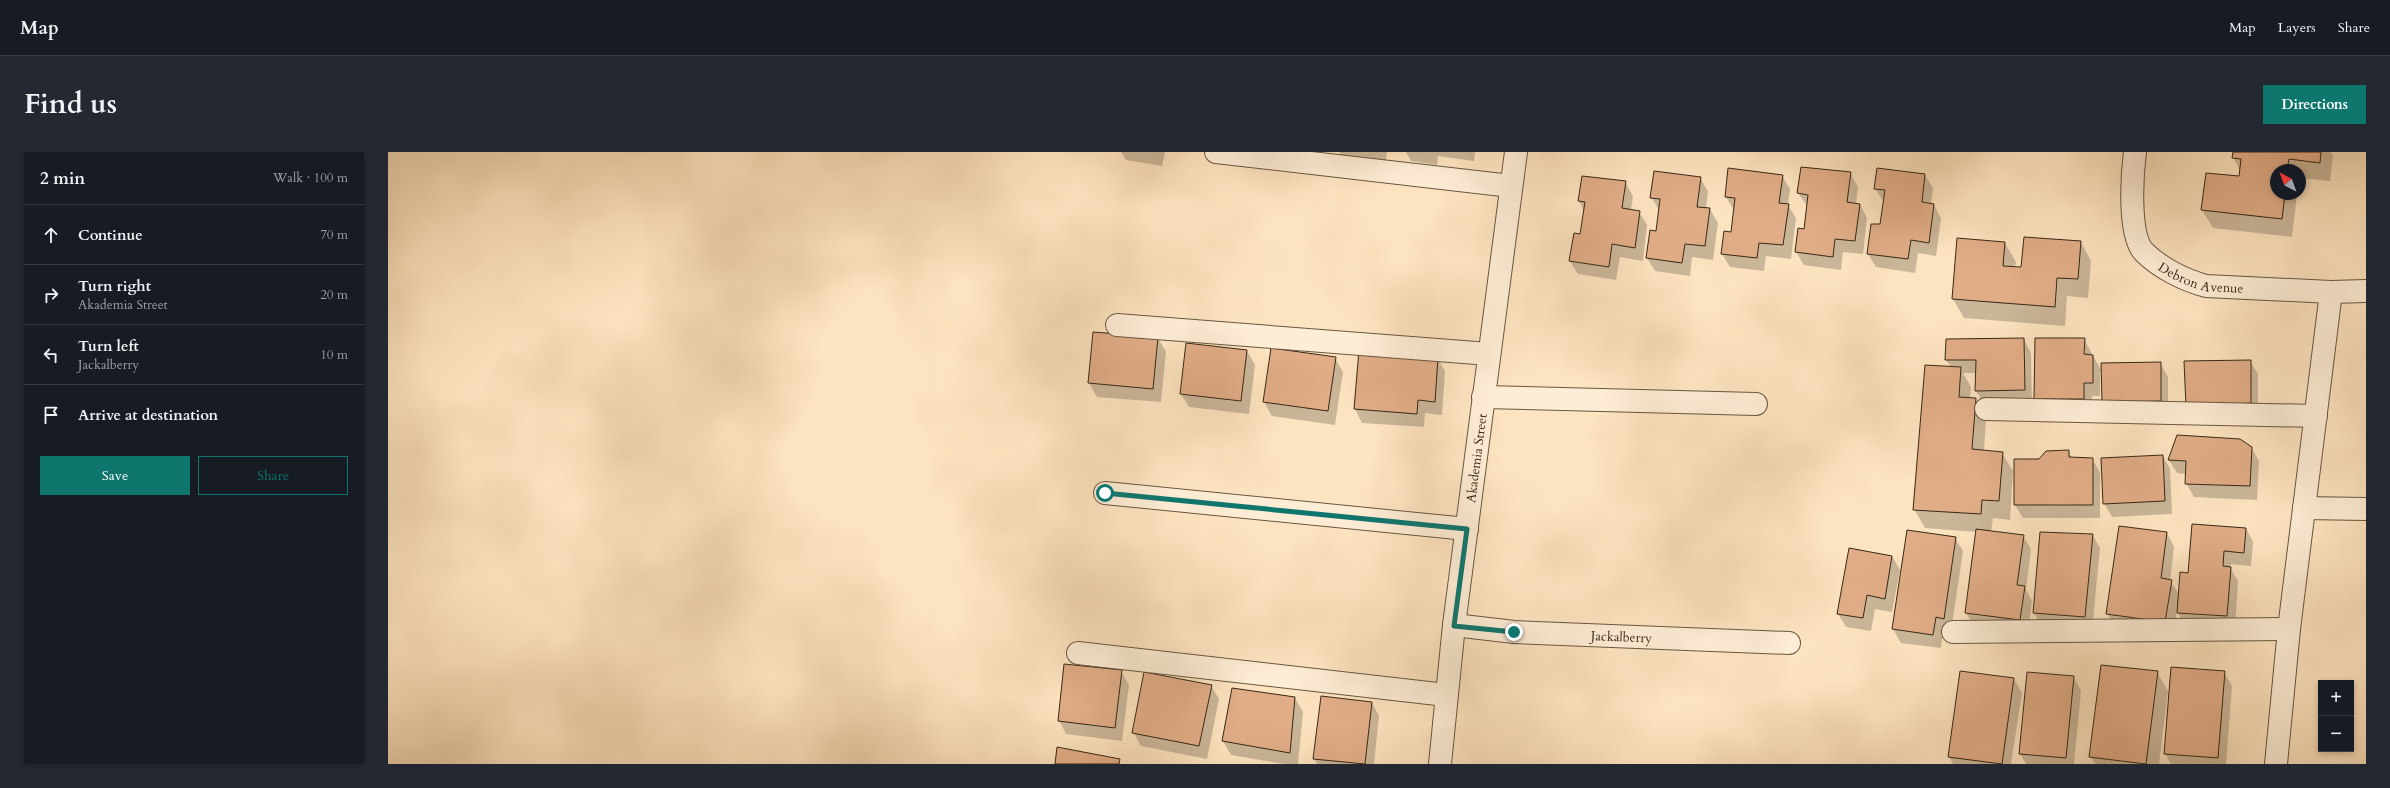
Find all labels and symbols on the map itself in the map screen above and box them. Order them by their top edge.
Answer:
north arrow [2270,164,2306,200]
street label: Debron Avenue [2154,258,2244,298]
street label: Akademia Street [1462,413,1492,504]
route start [1096,484,1114,502]
route end [1505,623,1523,641]
street label: Jackalberry [1589,627,1652,648]

